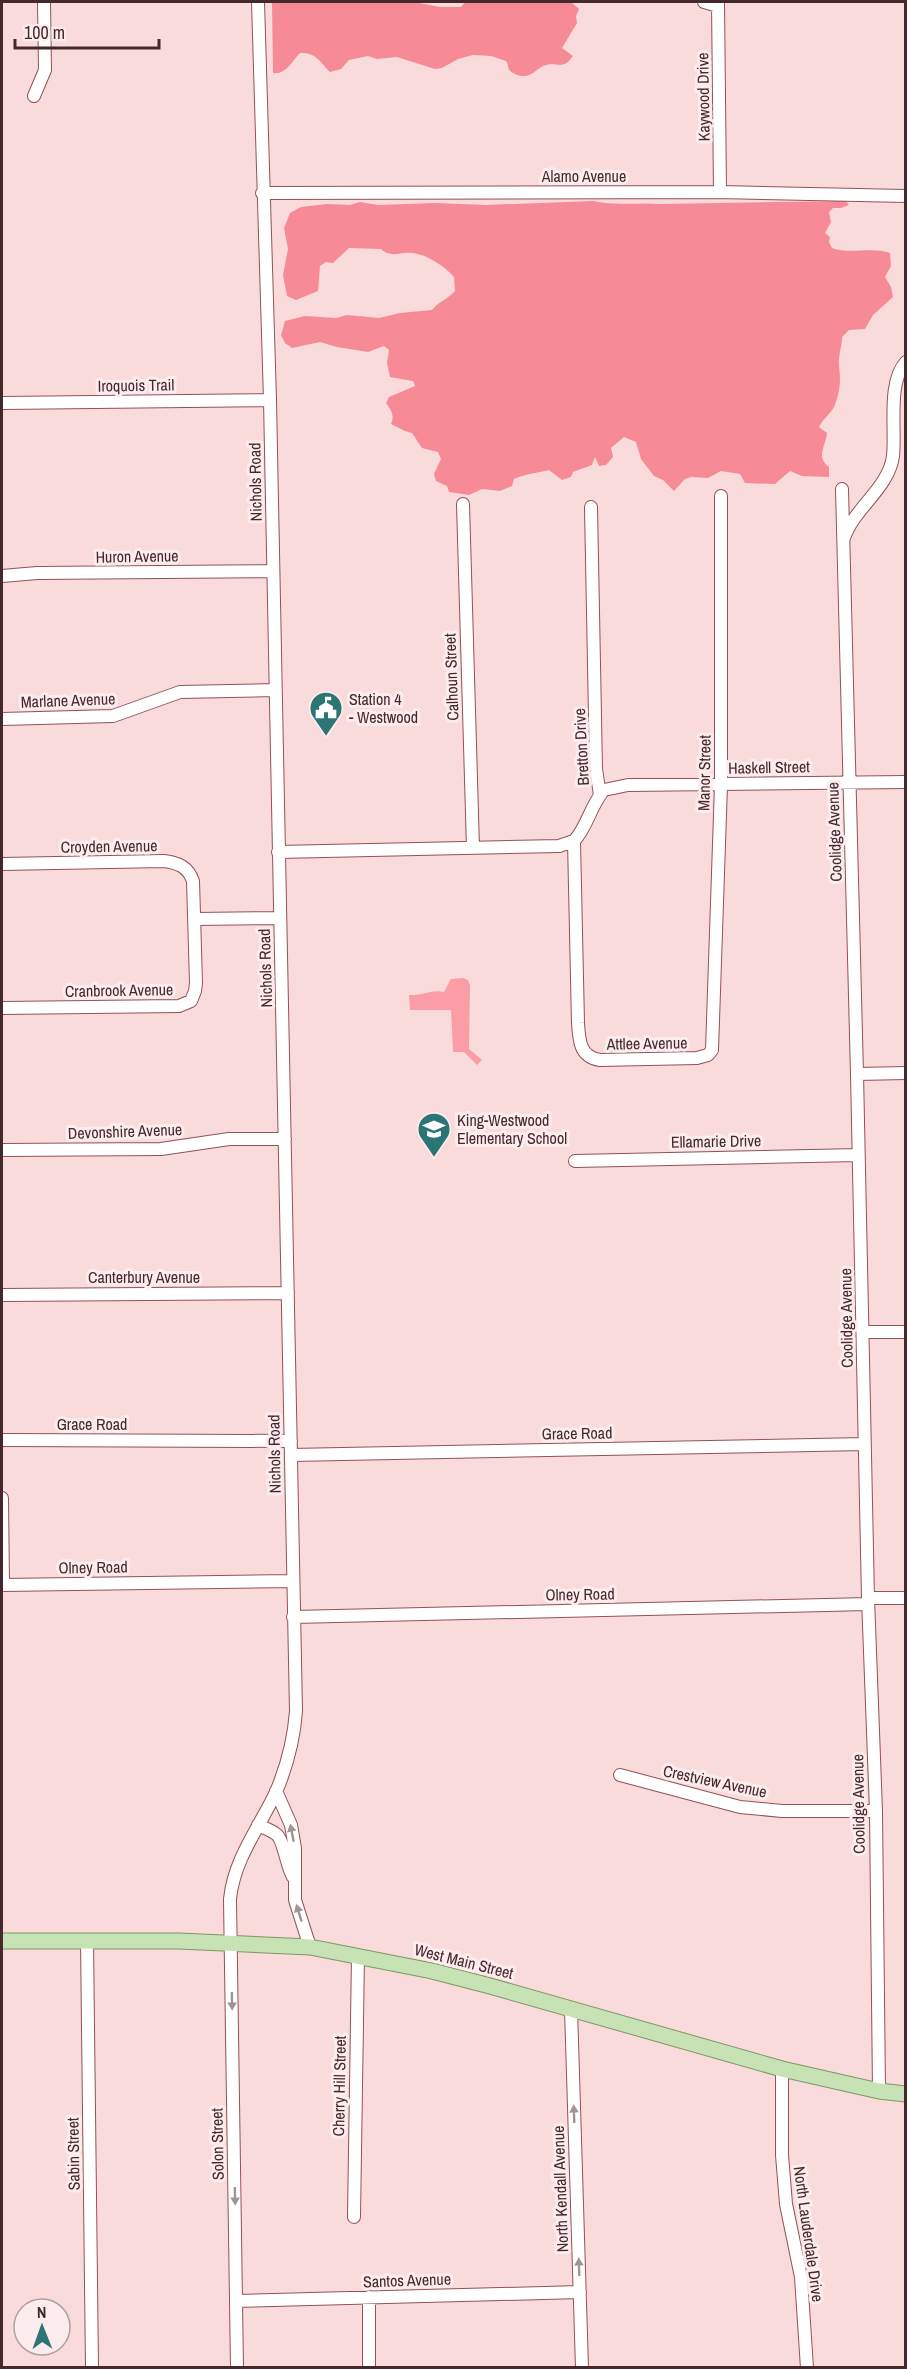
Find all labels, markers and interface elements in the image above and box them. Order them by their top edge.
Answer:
scale bar [15,12,159,50]
text: 100 m [24,20,65,45]
street label: Kaywood Drive [691,52,715,142]
street label: Alamo Avenue [541,165,626,187]
street label: Iroquois Trail [98,373,175,397]
street label: Nichols Road [243,442,267,522]
street label: Huron Avenue [95,544,179,568]
street label: Calhoun Street [438,633,464,721]
street label: Marlane Avenue [20,687,116,713]
place label: Station 4 - Westwood [349,688,418,728]
public building icon: Station 4 - Westwood [308,690,344,737]
street label: Bretton Drive [568,708,594,786]
street label: Manor Street [692,735,716,811]
street label: Haskell Street [728,755,810,779]
street label: Coolidge Avenue [821,782,847,882]
street label: Croyden Avenue [60,834,158,858]
street label: Nichols Road [253,928,277,1008]
street label: Cranbrook Avenue [65,978,173,1002]
street label: Attlee Avenue [605,1031,688,1055]
place label: King-Westwood Elementary School [457,1109,567,1149]
school or university icon: King-Westwood Elementary School [416,1111,452,1158]
street label: Devonshire Avenue [68,1118,182,1144]
street label: Ellamarie Drive [671,1129,761,1153]
street label: Canterbury Avenue [88,1266,200,1288]
street label: Coolidge Avenue [834,1268,858,1368]
street label: Grace Road [57,1413,127,1435]
street label: Nichols Road [262,1414,286,1494]
street label: Grace Road [541,1421,613,1445]
street label: Olney Road [58,1555,128,1579]
street label: Olney Road [545,1582,615,1606]
street label: Coolidge Avenue [846,1754,870,1854]
street label: Crestview Avenue [661,1759,769,1803]
one-way arrow [287,1823,296,1842]
one-way arrow [294,1904,303,1922]
street label: West Main Street [412,1938,516,1984]
one-way arrow [227,1991,237,2010]
street label: Cherry Hill Street [327,2035,351,2136]
one-way arrow [570,2104,579,2123]
street label: Solon Street [205,2107,229,2180]
street label: Sabin Street [61,2117,85,2191]
street label: North Kendall Avenue [547,2125,573,2253]
street label: North Lauderdale Drive [789,2165,829,2303]
one-way arrow [230,2186,239,2205]
one-way arrow [574,2258,584,2277]
street label: Santos Avenue [363,2267,451,2293]
north arrow [12,2297,72,2357]
text: N [37,2301,47,2323]

